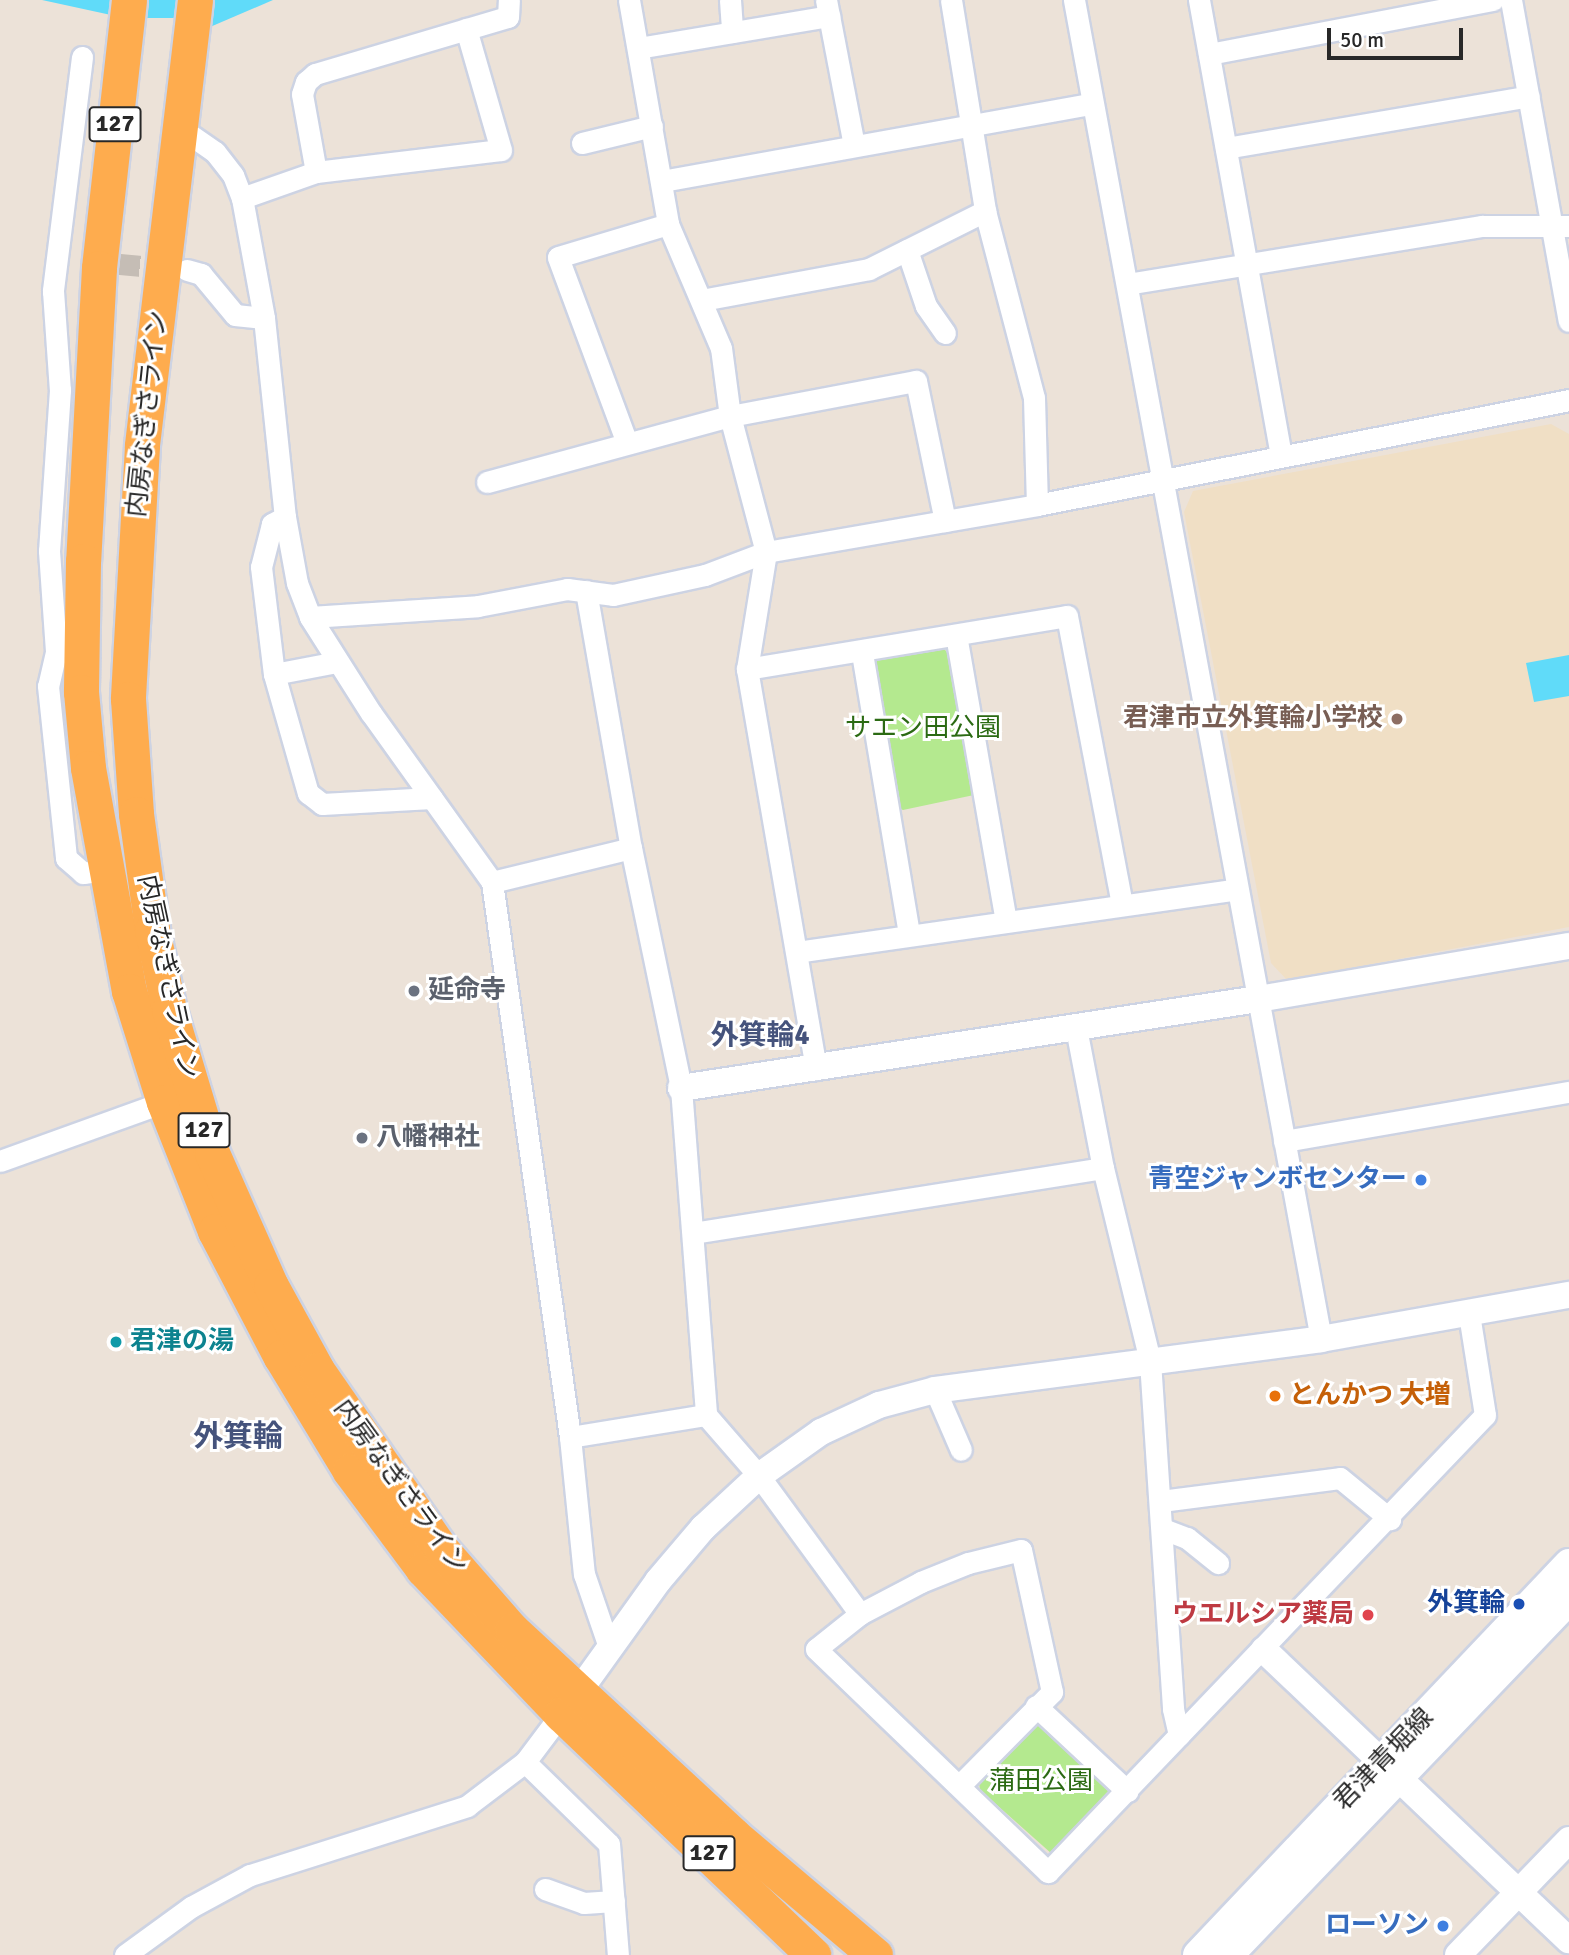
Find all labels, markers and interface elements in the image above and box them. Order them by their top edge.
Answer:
scale bar [1331,14,1468,58]
text: 50 m [1340,27,1384,53]
road number: 127 [87,104,143,144]
street label: 内房なぎさライン [122,309,174,519]
place label: 君津市立外箕輪小学校 [1123,703,1383,735]
marker: 君津市立外箕輪小学校 [1389,711,1405,727]
park label: サエン田公園 [845,713,1001,745]
street label: 内房なぎさライン [130,872,204,1082]
place label: 延命寺 [428,975,506,1007]
marker: 延命寺 [406,983,422,999]
district label: 外箕輪4 [710,1018,810,1052]
road number: 127 [176,1110,232,1150]
place label: 八幡神社 [376,1122,480,1154]
marker: 八幡神社 [354,1130,370,1146]
place label: 青空ジャンボセンター [1147,1164,1407,1196]
marker: 青空ジャンボセンター [1413,1172,1429,1188]
place label: 君津の湯 [130,1326,234,1358]
marker: 君津の湯 [108,1334,124,1350]
place label: とんかつ 大増 [1289,1380,1451,1412]
marker: とんかつ 大増 [1267,1388,1283,1404]
street label: 内房なぎさライン [326,1394,474,1580]
district label: 外箕輪 [193,1419,283,1455]
place label: 外箕輪 [1427,1588,1505,1620]
marker: 外箕輪 [1511,1596,1527,1612]
place label: ウエルシア薬局 [1172,1599,1354,1631]
marker: ウエルシア薬局 [1360,1607,1376,1623]
street label: 君津青堀線 [1328,1702,1440,1818]
park label: 蒲田公園 [989,1766,1093,1798]
road number: 127 [681,1832,737,1874]
place label: ローソン [1325,1910,1429,1942]
marker: ローソン [1435,1918,1451,1934]

